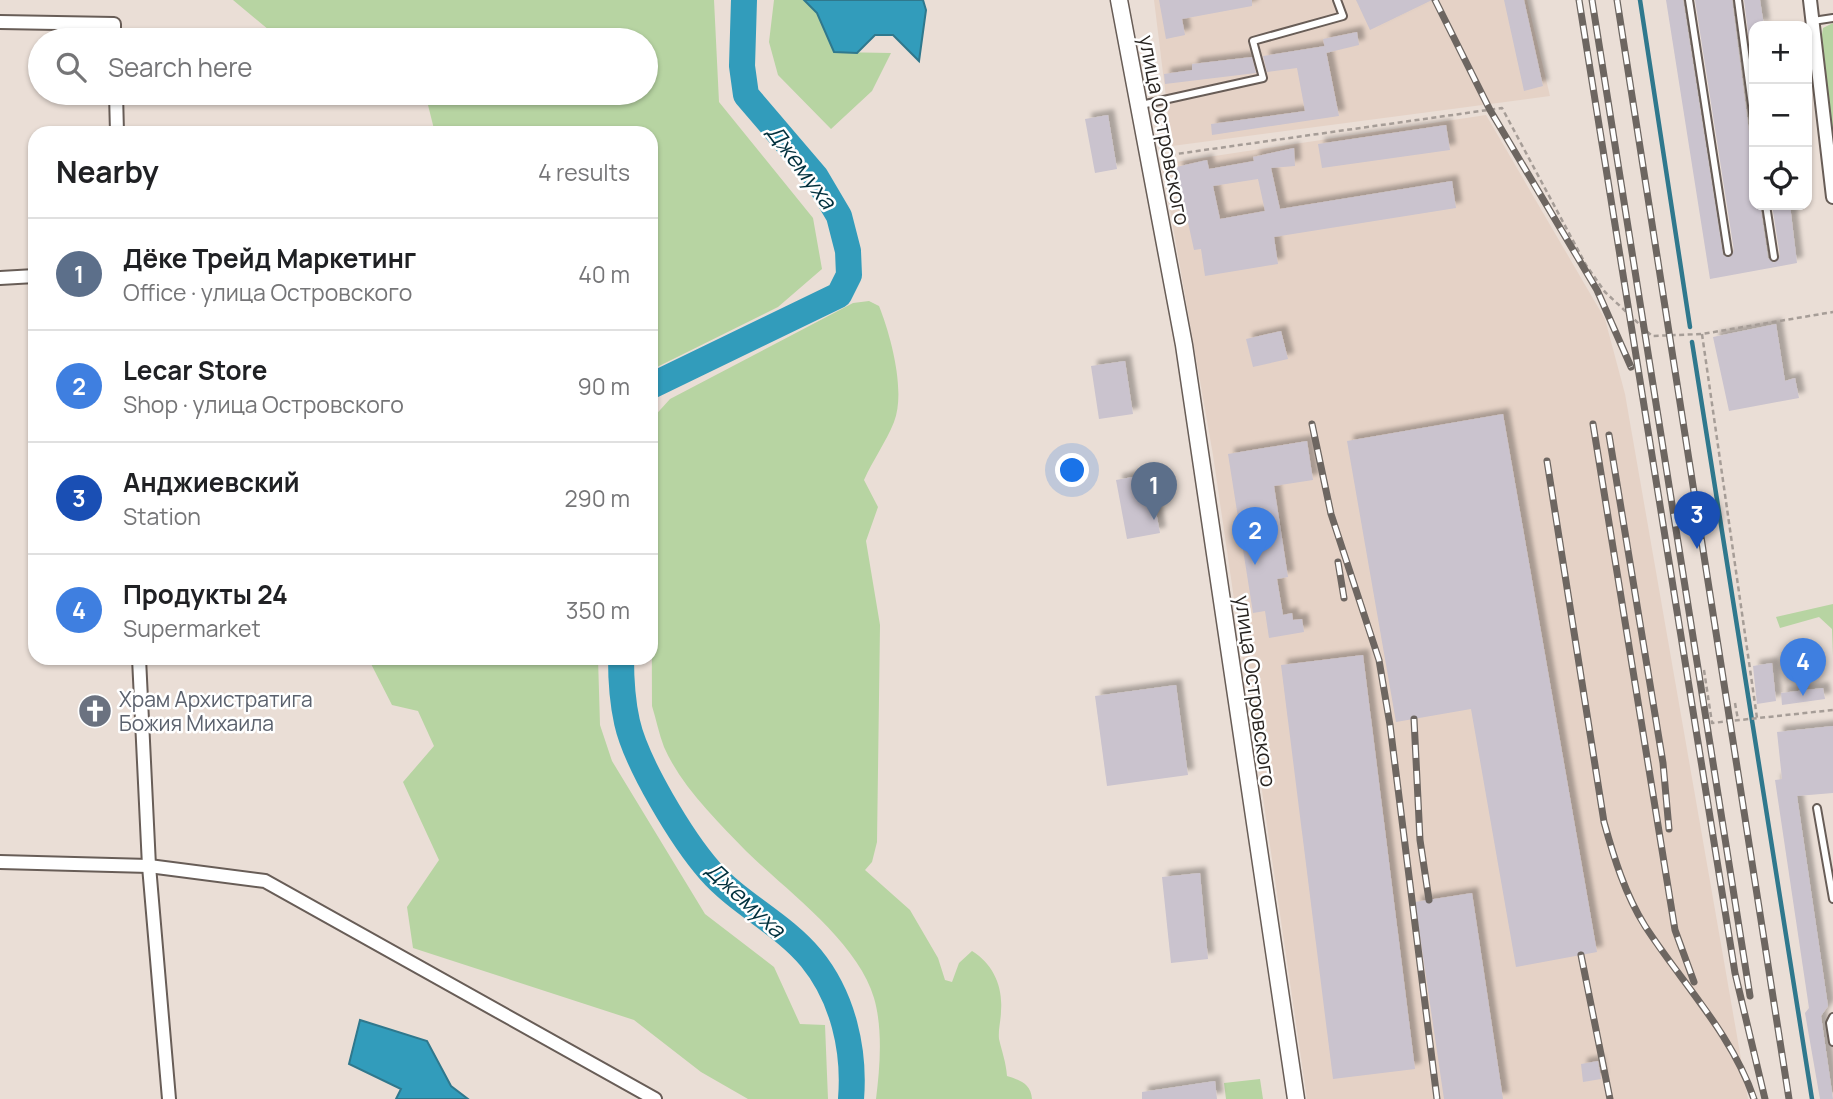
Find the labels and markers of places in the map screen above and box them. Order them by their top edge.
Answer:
pin: 1 [1131,462,1177,520]
pin: 3 [1674,491,1720,549]
pin: 2 [1232,507,1278,565]
pin: 4 [1780,638,1826,696]
place label: Храм Архистратига Божия Михаила [119,685,313,737]
church icon: Храм Архистратига Божия Михаила [76,692,114,730]

